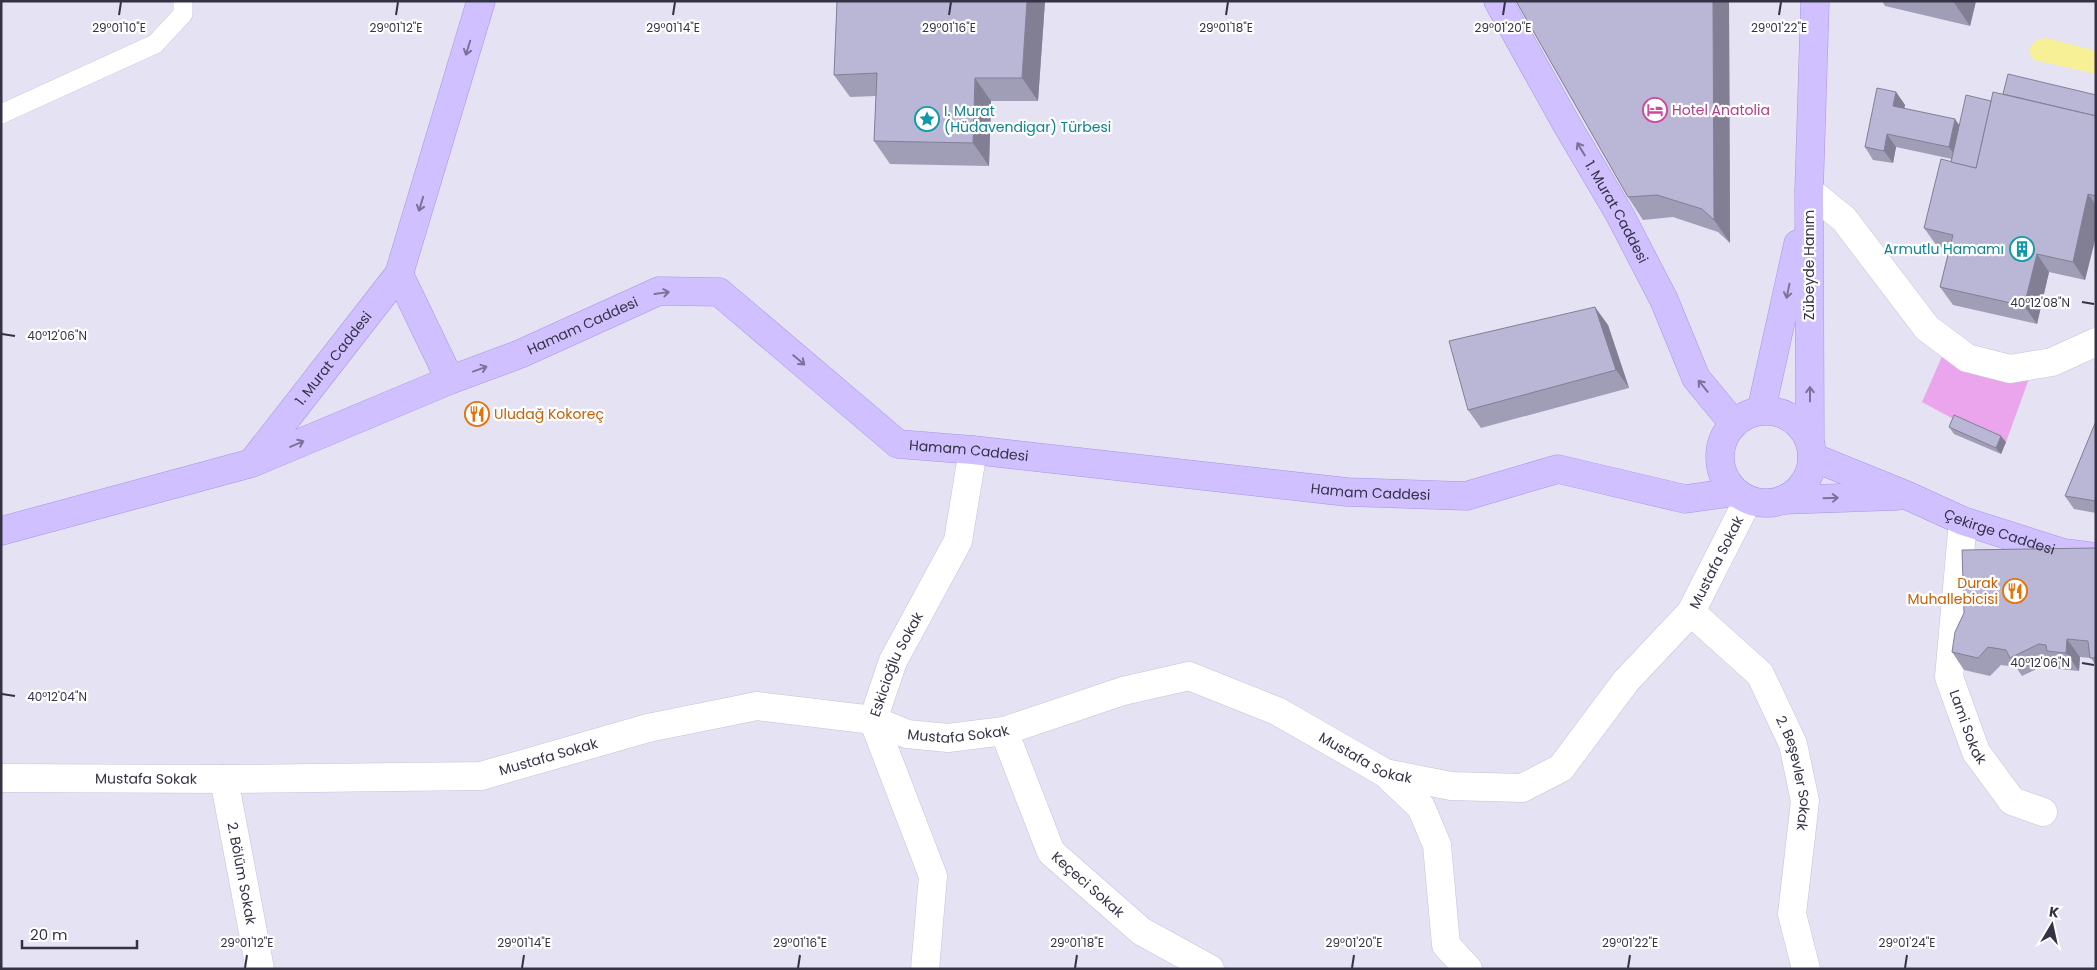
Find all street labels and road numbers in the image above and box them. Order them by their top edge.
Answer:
street label: 1. Murat Caddesi [1580,157,1653,267]
street label: Zübeyde Hanım [1799,210,1819,320]
street label: Hamam Caddesi [524,292,641,360]
street label: 1. Murat Caddesi [290,307,376,410]
street label: Hamam Caddesi [908,435,1030,466]
street label: Hamam Caddesi [1310,478,1431,505]
street label: Çekirge Caddesi [1941,504,2057,560]
street label: Mustafa Sokak [1684,512,1749,612]
street label: Eskicioğlu Sokak [865,608,928,719]
street label: Lami Sokak [1944,687,1992,769]
street label: 2. Beşevler Sokak [1771,712,1815,832]
street label: Mustafa Sokak [907,720,1012,748]
street label: Mustafa Sokak [1315,727,1414,788]
street label: Mustafa Sokak [497,733,601,780]
street label: Mustafa Sokak [95,768,198,789]
street label: 2. Bölüm Sokak [222,820,262,927]
street label: Keçeci Sokak [1047,847,1129,923]

